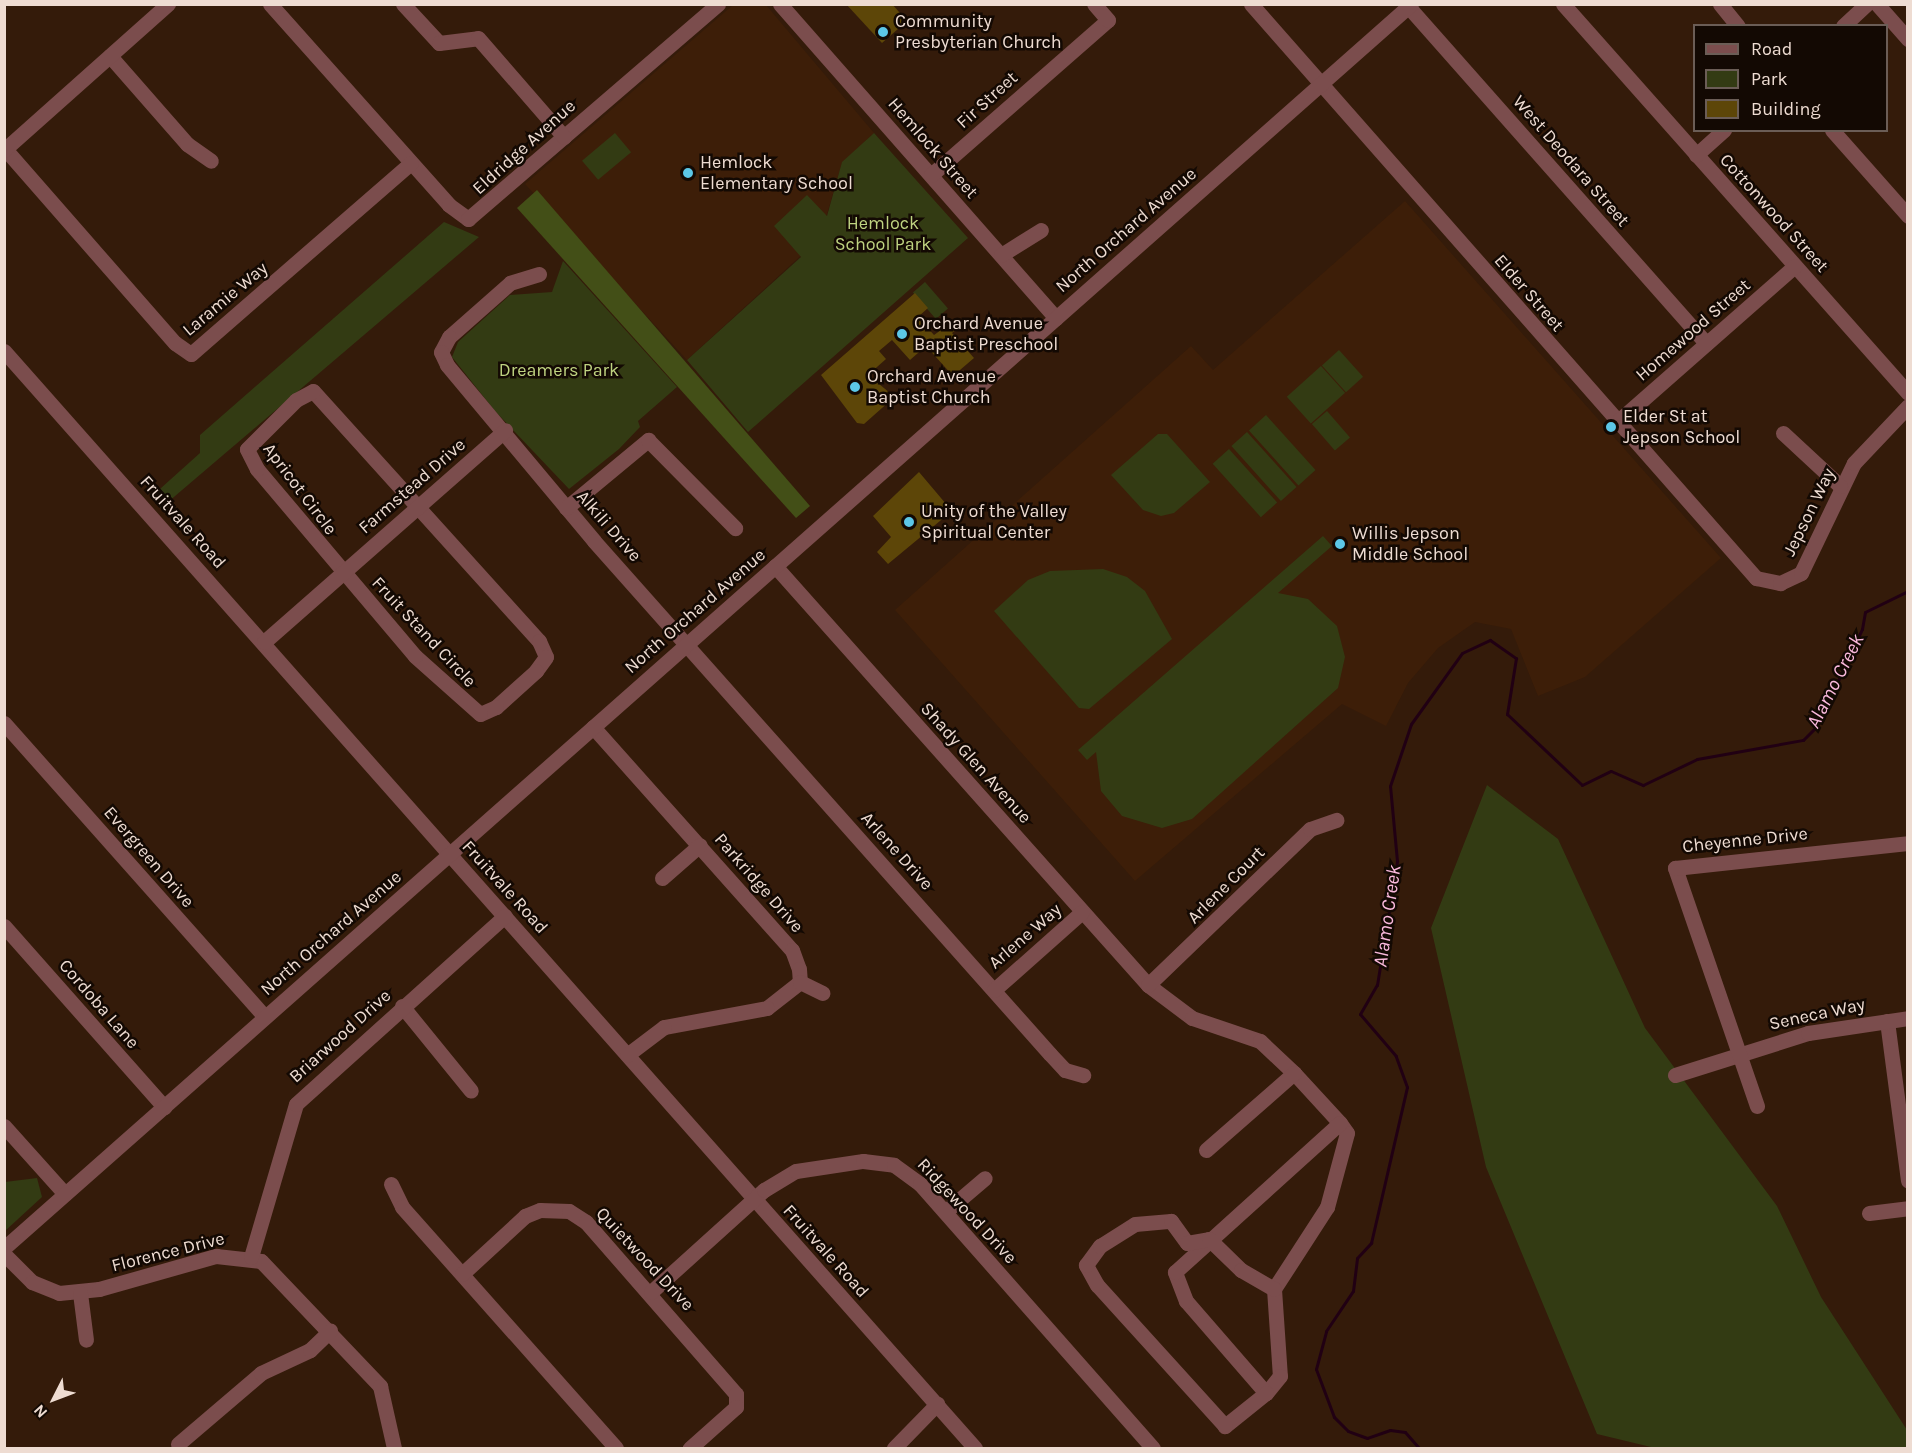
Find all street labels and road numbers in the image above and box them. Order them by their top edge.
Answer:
street label: Fir Street [952,67,1022,133]
street label: West Deodara Street [1508,91,1634,231]
street label: Hemlock Street [883,93,983,203]
street label: Eldridge Avenue [468,95,580,199]
street label: Cottonwood Street [1715,149,1833,277]
street label: North Orchard Avenue [1051,163,1201,297]
street label: Elder Street [1490,250,1568,336]
street label: Laramie Way [178,257,272,341]
street label: Homewood Street [1631,274,1755,386]
street label: Farmstead Drive [354,434,470,538]
street label: Apricot Circle [258,439,342,539]
street label: Jepson Way [1778,464,1840,560]
street label: Fruitvale Road [136,471,230,573]
street label: Alkili Drive [572,486,646,566]
street label: North Orchard Avenue [620,544,770,678]
street label: Fruit Stand Circle [367,572,481,692]
street label: Shady Glen Avenue [916,698,1036,828]
street label: Evergreen Drive [99,802,199,912]
street label: Arlene Drive [856,808,938,894]
street label: Cheyenne Drive [1681,823,1809,857]
street label: Parkridge Drive [710,829,808,937]
street label: Fruitvale Road [458,836,552,938]
street label: Arlene Court [1183,842,1269,928]
street label: North Orchard Avenue [256,866,406,1000]
street label: Arlene Way [984,899,1066,973]
street label: Cordoba Lane [54,955,144,1053]
street label: Briarwood Drive [285,985,395,1087]
street label: Seneca Way [1767,993,1867,1035]
street label: Ridgewood Drive [913,1154,1021,1268]
street label: Fruitvale Road [779,1200,873,1302]
street label: Quietwood Drive [592,1203,698,1315]
street label: Florence Drive [109,1228,227,1276]

